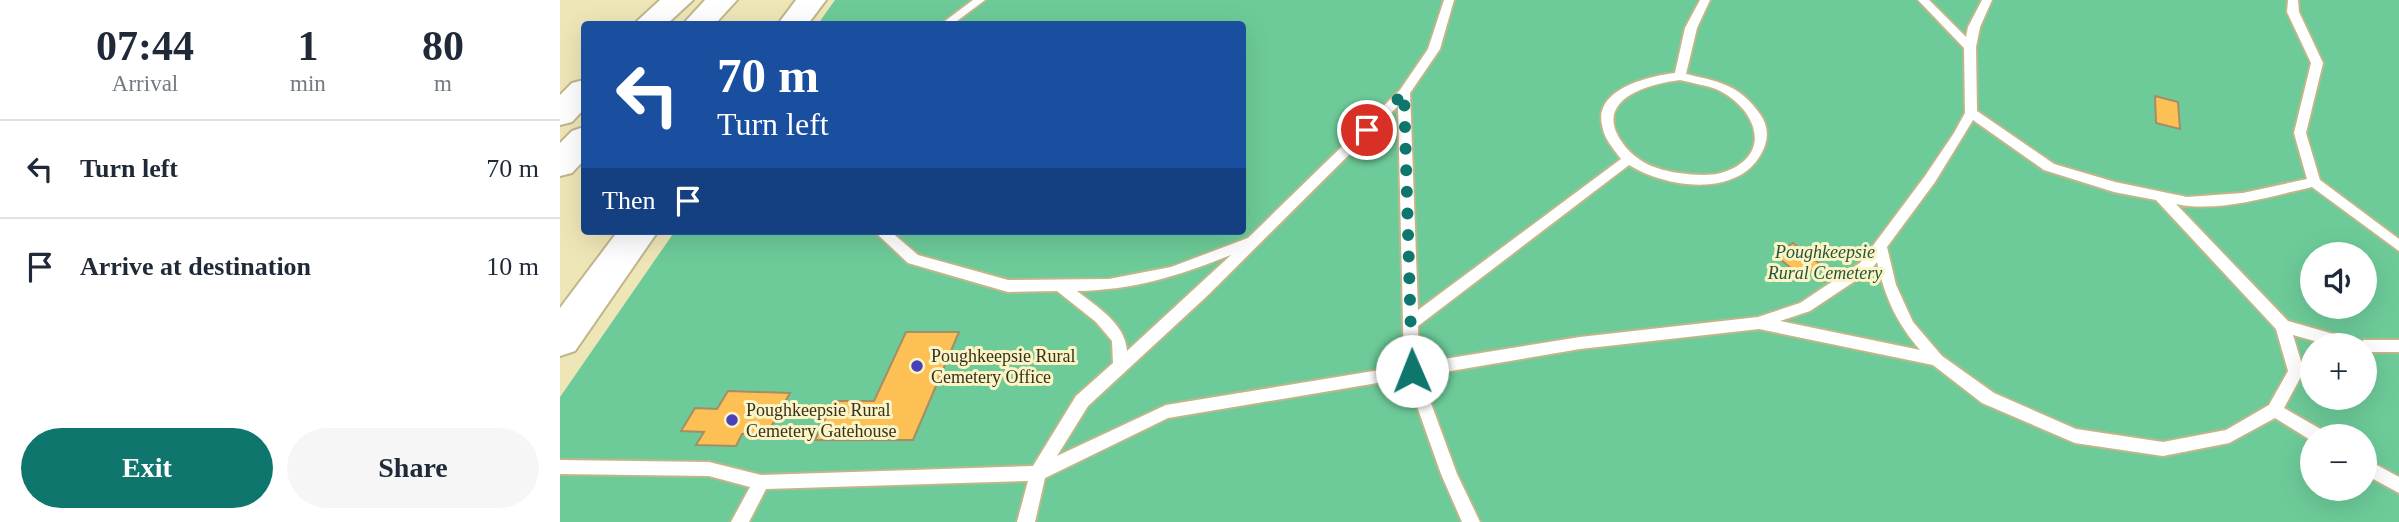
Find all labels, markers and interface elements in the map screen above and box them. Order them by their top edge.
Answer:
text: 07:44 [96,23,194,69]
text: 1 [297,23,318,69]
text: 80 [422,23,464,69]
text: 70 m [717,48,819,103]
icon: left [602,49,693,140]
text: Arrival [112,71,178,96]
text: min [290,71,326,96]
text: m [434,71,452,96]
pin [1337,100,1397,160]
text: Turn left [717,106,829,142]
icon: arrive [1348,111,1386,149]
icon: left [21,150,59,188]
text: Turn left [80,154,178,183]
text: 70 m [486,154,539,183]
icon: arrive [669,182,707,220]
text: Then [602,186,655,215]
park label: Poughkeepsie Rural Cemetery [1767,242,1882,283]
map controls [2300,242,2377,501]
button: sound [2300,242,2377,319]
icon: arrive [21,248,59,286]
text: Arrive at destination [80,252,311,281]
text: 10 m [486,252,539,281]
button: + [2300,333,2377,410]
position arrow [1375,334,1449,408]
place label: Poughkeepsie Rural Cemetery Office [931,346,1075,387]
marker: Poughkeepsie Rural Cemetery Office [909,358,925,374]
place label: Poughkeepsie Rural Cemetery Gatehouse [746,400,896,441]
marker: Poughkeepsie Rural Cemetery Gatehouse [724,412,740,428]
button: − [2300,424,2377,501]
button: Exit [21,428,273,508]
button: Share [287,428,539,508]

